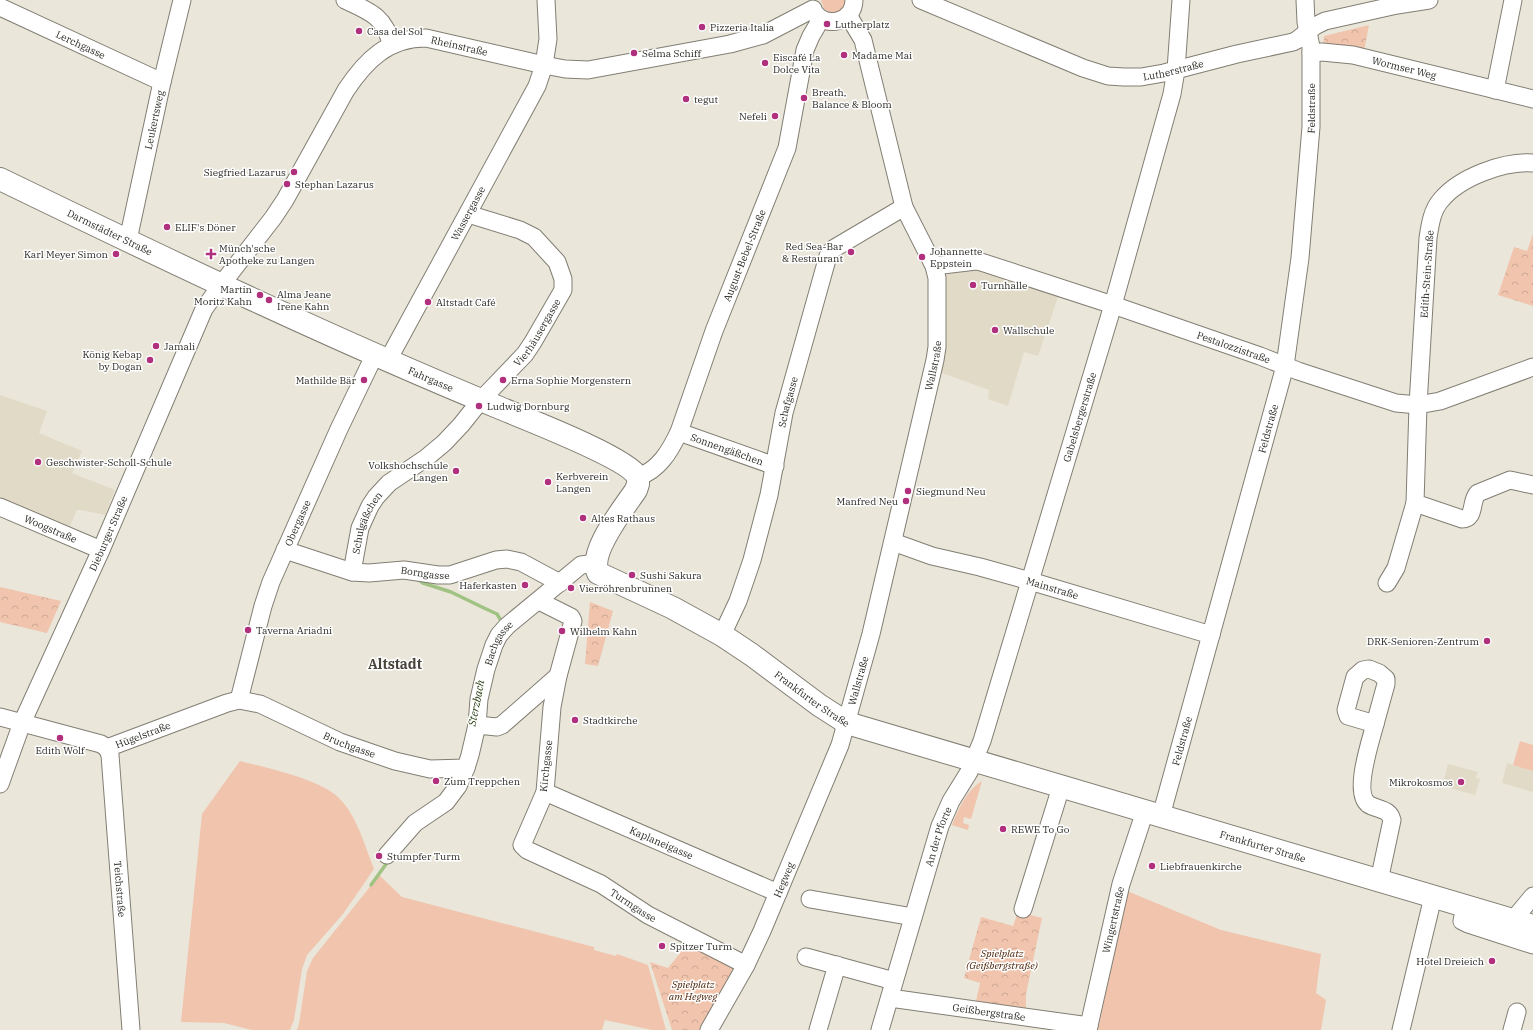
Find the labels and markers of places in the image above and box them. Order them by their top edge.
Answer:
place label: Lutherplatz [835,18,890,31]
marker: Lutherplatz [822,19,832,29]
place label: Pizzeria Italia [710,21,775,34]
marker: Pizzeria Italia [697,22,707,32]
place label: Casa del Sol [367,25,423,38]
marker: Casa del Sol [354,26,364,36]
place label: Selma Schiff [642,47,701,60]
marker: Selma Schiff [629,48,639,58]
place label: Madame Mai [852,49,912,62]
marker: Madame Mai [839,50,849,60]
place label: Eiscafé La Dolce Vita [773,51,821,76]
marker: Eiscafé La Dolce Vita [760,58,770,68]
place label: Breath, Balance & Bloom [812,86,892,111]
place label: tegut [694,93,719,106]
marker: Breath, Balance & Bloom [799,93,809,103]
marker: tegut [681,94,691,104]
place label: Nefeli [739,110,767,123]
marker: Nefeli [770,111,780,121]
place label: Siegfried Lazarus [204,166,286,179]
marker: Siegfried Lazarus [289,167,299,177]
place label: Stephan Lazarus [295,178,374,191]
marker: Stephan Lazarus [282,179,292,189]
place label: ELIF's Döner [175,221,236,234]
marker: ELIF's Döner [162,222,172,232]
place label: Red Sea-Bar & Restaurant [782,240,844,265]
place label: Münch'sche Apotheke zu Langen [219,242,315,267]
place label: Johannette Eppstein [930,245,982,270]
marker: Red Sea-Bar & Restaurant [846,247,856,257]
place label: Karl Meyer Simon [24,248,109,261]
marker: Karl Meyer Simon [111,249,121,259]
marker: Münch'sche Apotheke zu Langen [206,249,216,259]
marker: Johannette Eppstein [917,252,927,262]
place label: Turnhalle [981,279,1027,292]
marker: Turnhalle [968,280,978,290]
place label: Martin Moritz Kahn [194,283,253,308]
place label: Alma Jeane Irene Kahn [277,288,331,313]
marker: Martin Moritz Kahn [255,290,265,300]
marker: Alma Jeane Irene Kahn [264,295,274,305]
place label: Altstadt Café [436,296,496,309]
marker: Altstadt Café [423,297,433,307]
place label: Wallschule [1003,324,1054,337]
marker: Wallschule [990,325,1000,335]
place label: Jamali [164,340,195,353]
marker: Jamali [151,341,161,351]
place label: König Kebap by Dogan [82,348,143,373]
marker: König Kebap by Dogan [145,355,155,365]
place label: Mathilde Bär [296,374,357,387]
place label: Erna Sophie Morgenstern [511,374,632,387]
marker: Mathilde Bär [359,375,369,385]
marker: Erna Sophie Morgenstern [498,375,508,385]
place label: Ludwig Dornburg [487,400,570,413]
marker: Ludwig Dornburg [474,401,484,411]
place label: Geschwister-Scholl-Schule [46,456,172,469]
marker: Geschwister-Scholl-Schule [33,457,43,467]
place label: Volkshochschule Langen [368,459,449,484]
marker: Volkshochschule Langen [451,466,461,476]
place label: Kerbverein Langen [556,470,609,495]
marker: Kerbverein Langen [543,477,553,487]
place label: Siegmund Neu [916,485,986,498]
marker: Siegmund Neu [903,486,913,496]
place label: Manfred Neu [836,495,898,508]
marker: Manfred Neu [901,496,911,506]
place label: Altes Rathaus [591,512,655,525]
marker: Altes Rathaus [578,513,588,523]
place label: Sushi Sakura [640,569,702,582]
marker: Sushi Sakura [627,570,637,580]
place label: Haferkasten [459,579,518,592]
marker: Haferkasten [520,580,530,590]
place label: Vierröhrenbrunnen [579,582,673,595]
marker: Vierröhrenbrunnen [566,583,576,593]
place label: Taverna Ariadni [256,624,332,637]
marker: Taverna Ariadni [243,625,253,635]
place label: Wilhelm Kahn [570,625,638,638]
marker: Wilhelm Kahn [557,626,567,636]
place label: DRK-Senioren-Zentrum [1367,635,1479,648]
marker: DRK-Senioren-Zentrum [1482,636,1492,646]
place label: Stadtkirche [583,714,638,727]
marker: Stadtkirche [570,715,580,725]
marker: Edith Wolf [55,733,65,743]
place label: Edith Wolf [36,744,85,757]
place label: Zum Treppchen [444,775,521,788]
marker: Zum Treppchen [431,776,441,786]
place label: Mikrokosmos [1389,776,1453,789]
marker: Mikrokosmos [1456,777,1466,787]
place label: REWE To Go [1011,823,1070,836]
marker: REWE To Go [998,824,1008,834]
place label: Stumpfer Turm [387,850,461,863]
marker: Stumpfer Turm [374,851,384,861]
place label: Liebfrauenkirche [1160,860,1242,873]
marker: Liebfrauenkirche [1147,861,1157,871]
place label: Spitzer Turm [670,940,733,953]
marker: Spitzer Turm [657,941,667,951]
place label: Hotel Dreieich [1416,955,1484,968]
marker: Hotel Dreieich [1487,956,1497,966]

